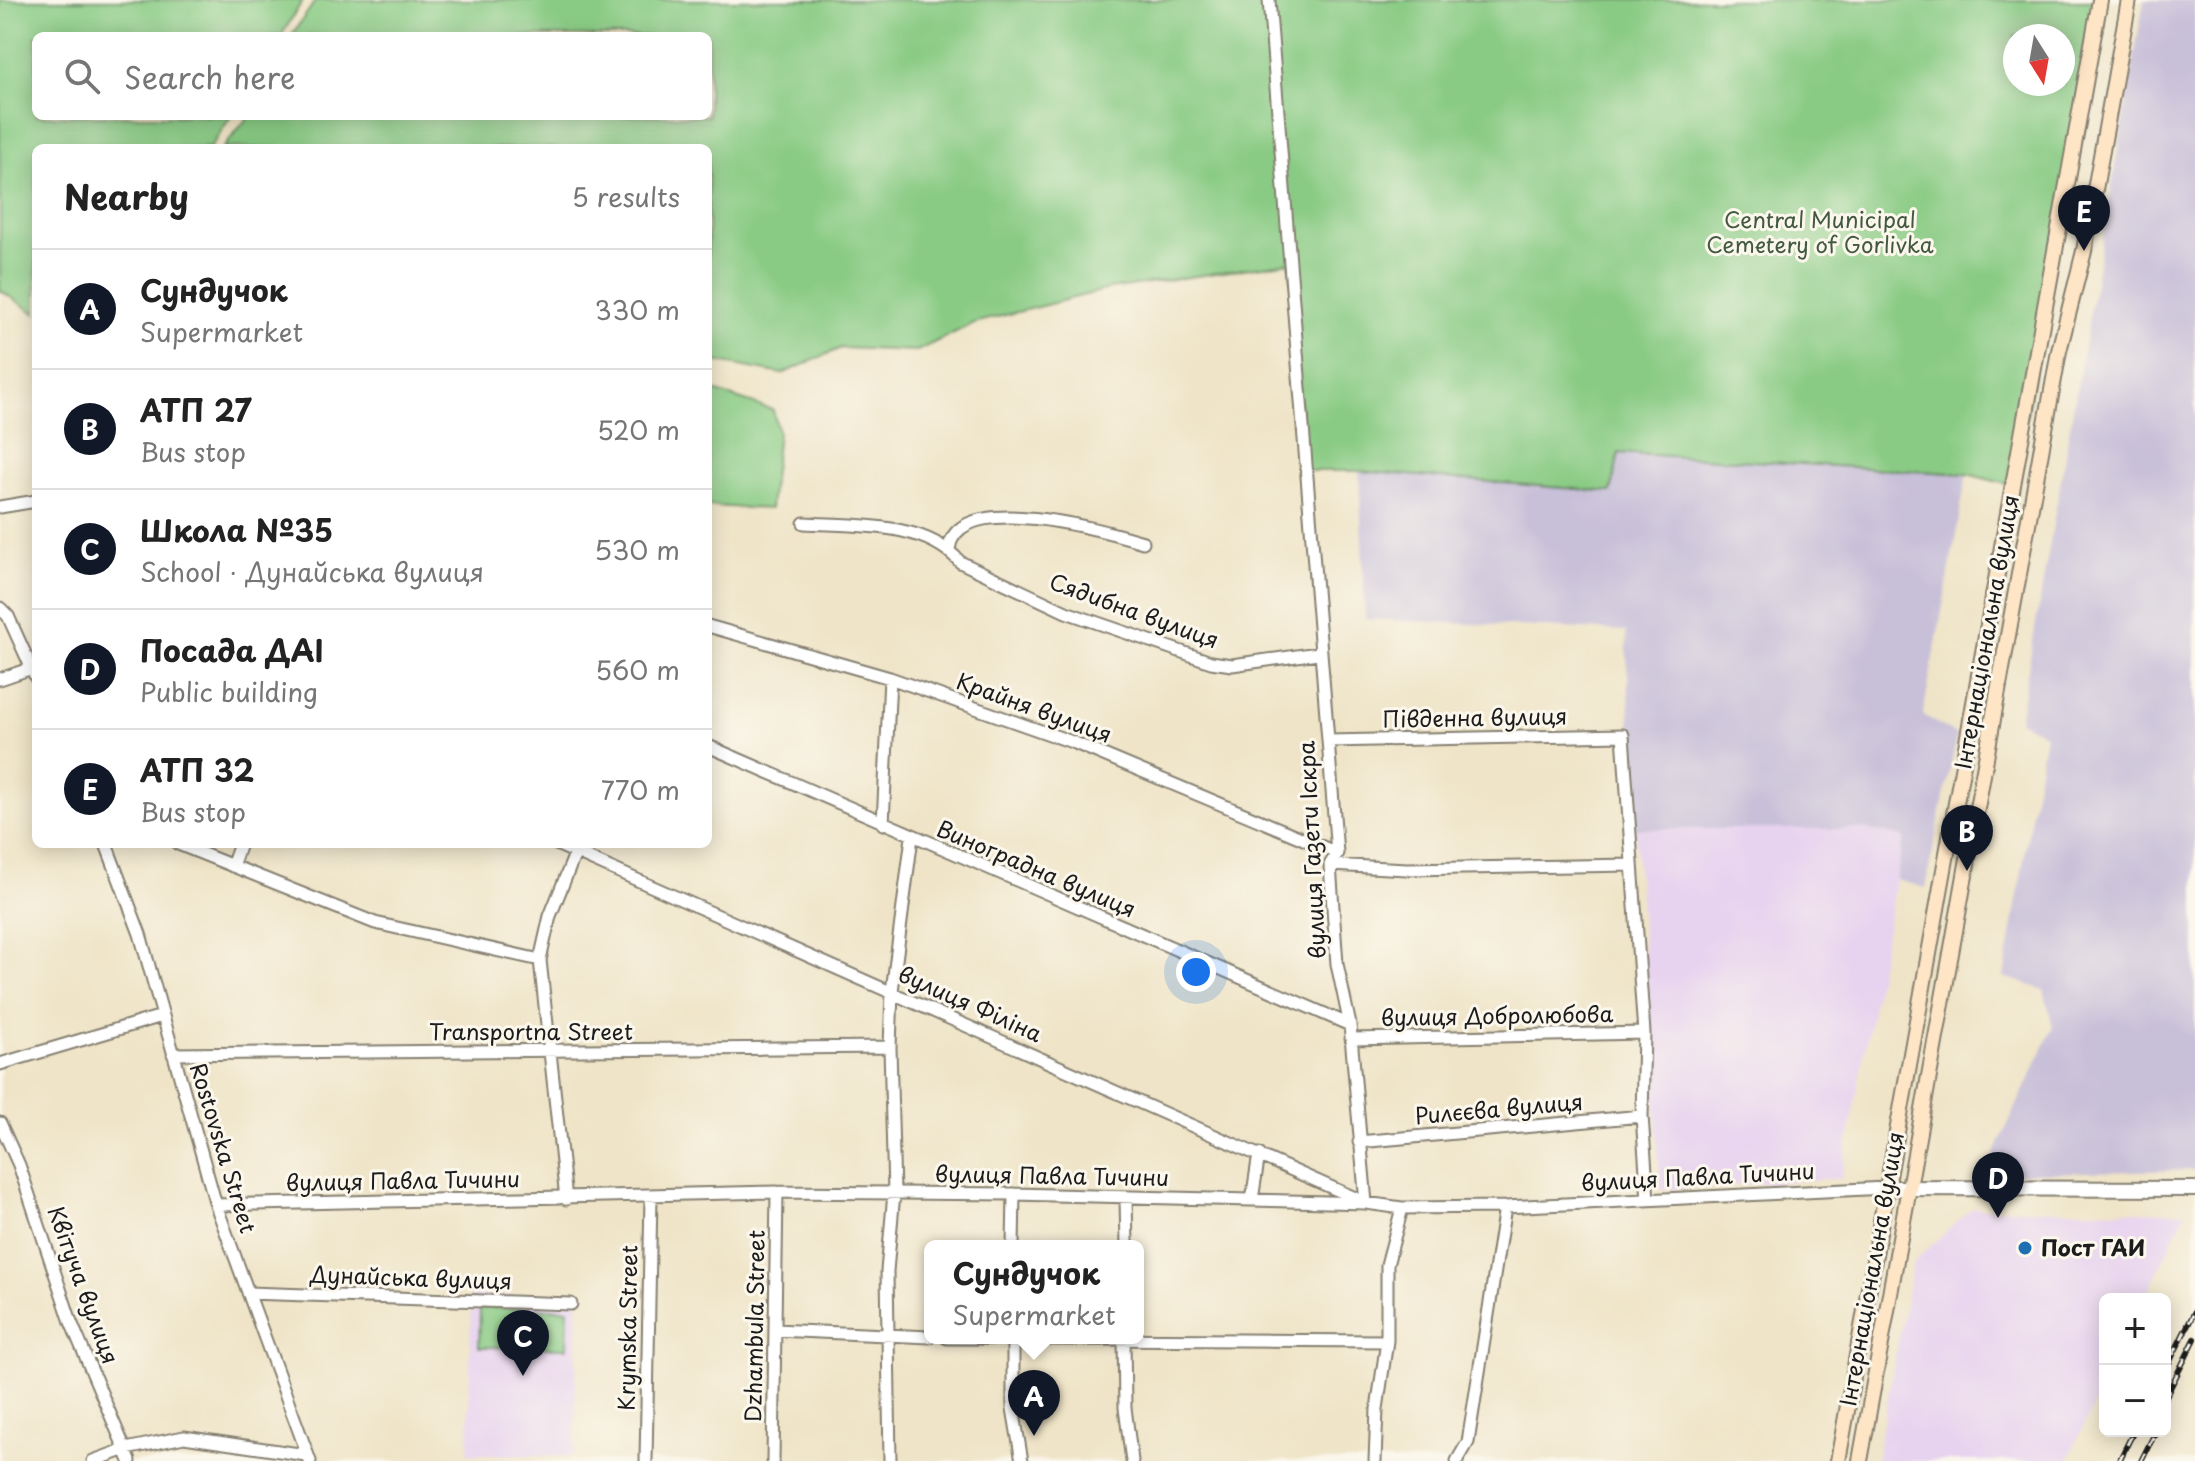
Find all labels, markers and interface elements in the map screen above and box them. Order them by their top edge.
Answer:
north arrow [2003,24,2075,96]
search box [32,32,712,120]
icon: search [60,54,104,98]
text: Search here [124,54,296,99]
text: Nearby [64,170,189,222]
text: 5 results [572,177,680,216]
pin: E [2058,185,2110,251]
park label: Central Municipal Cemetery of Gorlivka [1706,202,1934,260]
text: Сундучок [140,267,288,312]
text: A [80,290,100,329]
text: 330 m [595,290,680,329]
text: Supermarket [140,312,303,351]
text: АТП 27 [140,387,252,432]
text: B [81,410,99,449]
text: 520 m [597,410,680,449]
text: Bus stop [140,432,246,471]
street label: Інтернаціональна вулиця [1945,492,2026,771]
text: Школа №35 [140,507,333,552]
text: C [80,530,100,569]
text: 530 m [594,530,680,569]
text: School · Дунайська вулиця [140,552,484,591]
street label: Сядибна вулиця [1045,564,1224,656]
text: Посада ДАІ [140,627,323,672]
text: D [80,650,100,689]
text: 560 m [595,650,680,689]
street label: Крайня вулиця [952,663,1117,750]
text: Public building [140,672,318,711]
street label: Південна вулиця [1382,698,1568,735]
street label: вулиця Газети Іскра [1288,740,1333,960]
text: АТП 32 [140,747,254,792]
text: E [82,770,98,809]
text: 770 m [601,770,680,809]
text: Bus stop [140,792,246,831]
pin: B [1941,805,1993,871]
street label: Виноградна вулиця [932,811,1141,924]
your location [1176,952,1216,992]
street label: вулиця Філіна [893,956,1048,1049]
street label: вулиця Добролюбова [1380,996,1614,1033]
street label: Transportna Street [429,1014,633,1047]
street label: Rostovska Street [183,1059,266,1237]
street label: Рилєєва вулиця [1414,1084,1584,1131]
street label: Інтернаціональна вулиця [1830,1129,1911,1408]
pin: D [1972,1152,2024,1218]
street label: вулиця Павла Тичини [1580,1153,1816,1198]
street label: вулиця Павла Тичини [935,1156,1169,1193]
street label: вулиця Павла Тичини [286,1161,520,1198]
street label: Квітуча вулиця [41,1201,128,1368]
street label: Dzhambula Street [735,1230,772,1422]
place label: Пост ГАИ [2041,1230,2145,1263]
marker: Пост ГАИ [2016,1239,2034,1257]
popup [924,1240,1144,1344]
street label: Krymska Street [609,1245,644,1411]
text: Сундучок [952,1250,1100,1295]
street label: Дунайська вулиця [309,1256,512,1297]
map controls [2099,1293,2171,1437]
button: + [2099,1293,2171,1365]
text: Supermarket [952,1295,1116,1334]
pin: C [497,1310,549,1376]
button: − [2099,1365,2171,1437]
pin: A [1008,1370,1060,1436]

